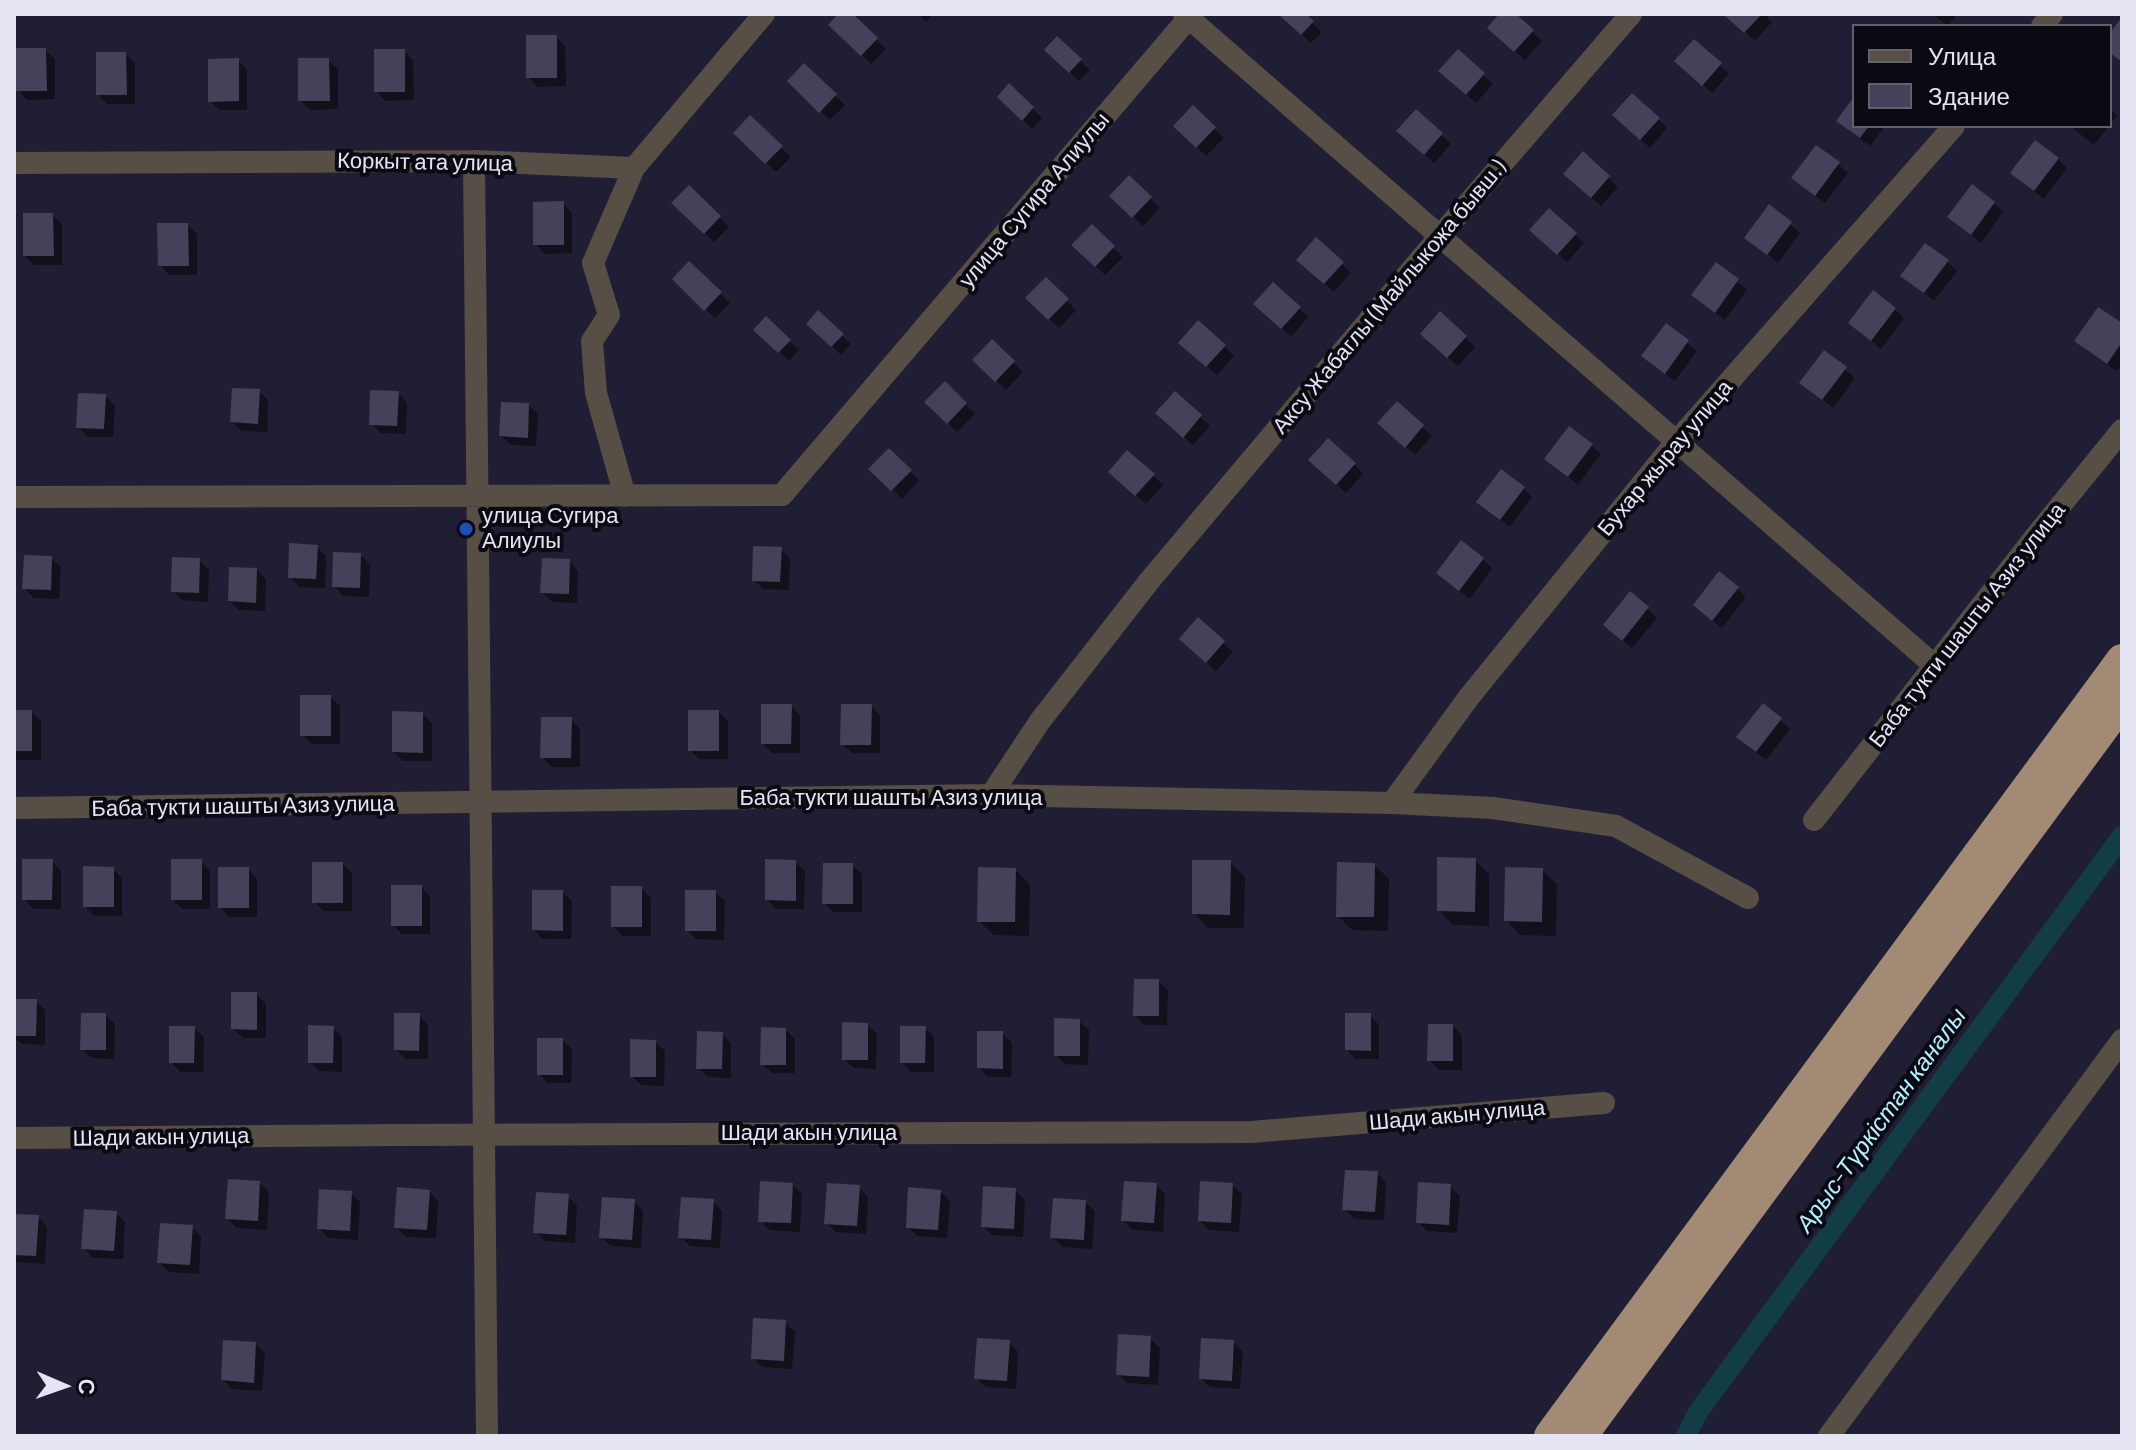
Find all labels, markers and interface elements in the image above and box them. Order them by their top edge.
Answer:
legend [1852,24,2112,128]
text: Улица [1928,41,1996,70]
text: Здание [1928,81,2010,110]
street label: улица Сугира Алиулы [953,107,1115,293]
street label: Коркыт ата улица [337,147,513,177]
street label: Аксу Жабаглы (Майлыкожа бывш.) [1267,155,1511,439]
street label: Бухар жырау улица [1592,375,1738,541]
street label: Баба тукти шашты Азиз улица [1863,497,2071,753]
place label: улица Сугира Алиулы [482,503,619,554]
marker: улица Сугира Алиулы [457,520,475,538]
street label: Баба тукти шашты Азиз улица [739,785,1043,811]
street label: Баба тукти шашты Азиз улица [91,790,395,822]
water label: Арыс-Түркістан каналы [1790,1002,1972,1238]
street label: Шади акын улица [1368,1094,1546,1136]
street label: Шади акын улица [721,1120,897,1146]
street label: Шади акын улица [72,1122,250,1152]
north arrow [24,1346,104,1426]
text: С [75,1378,101,1395]

